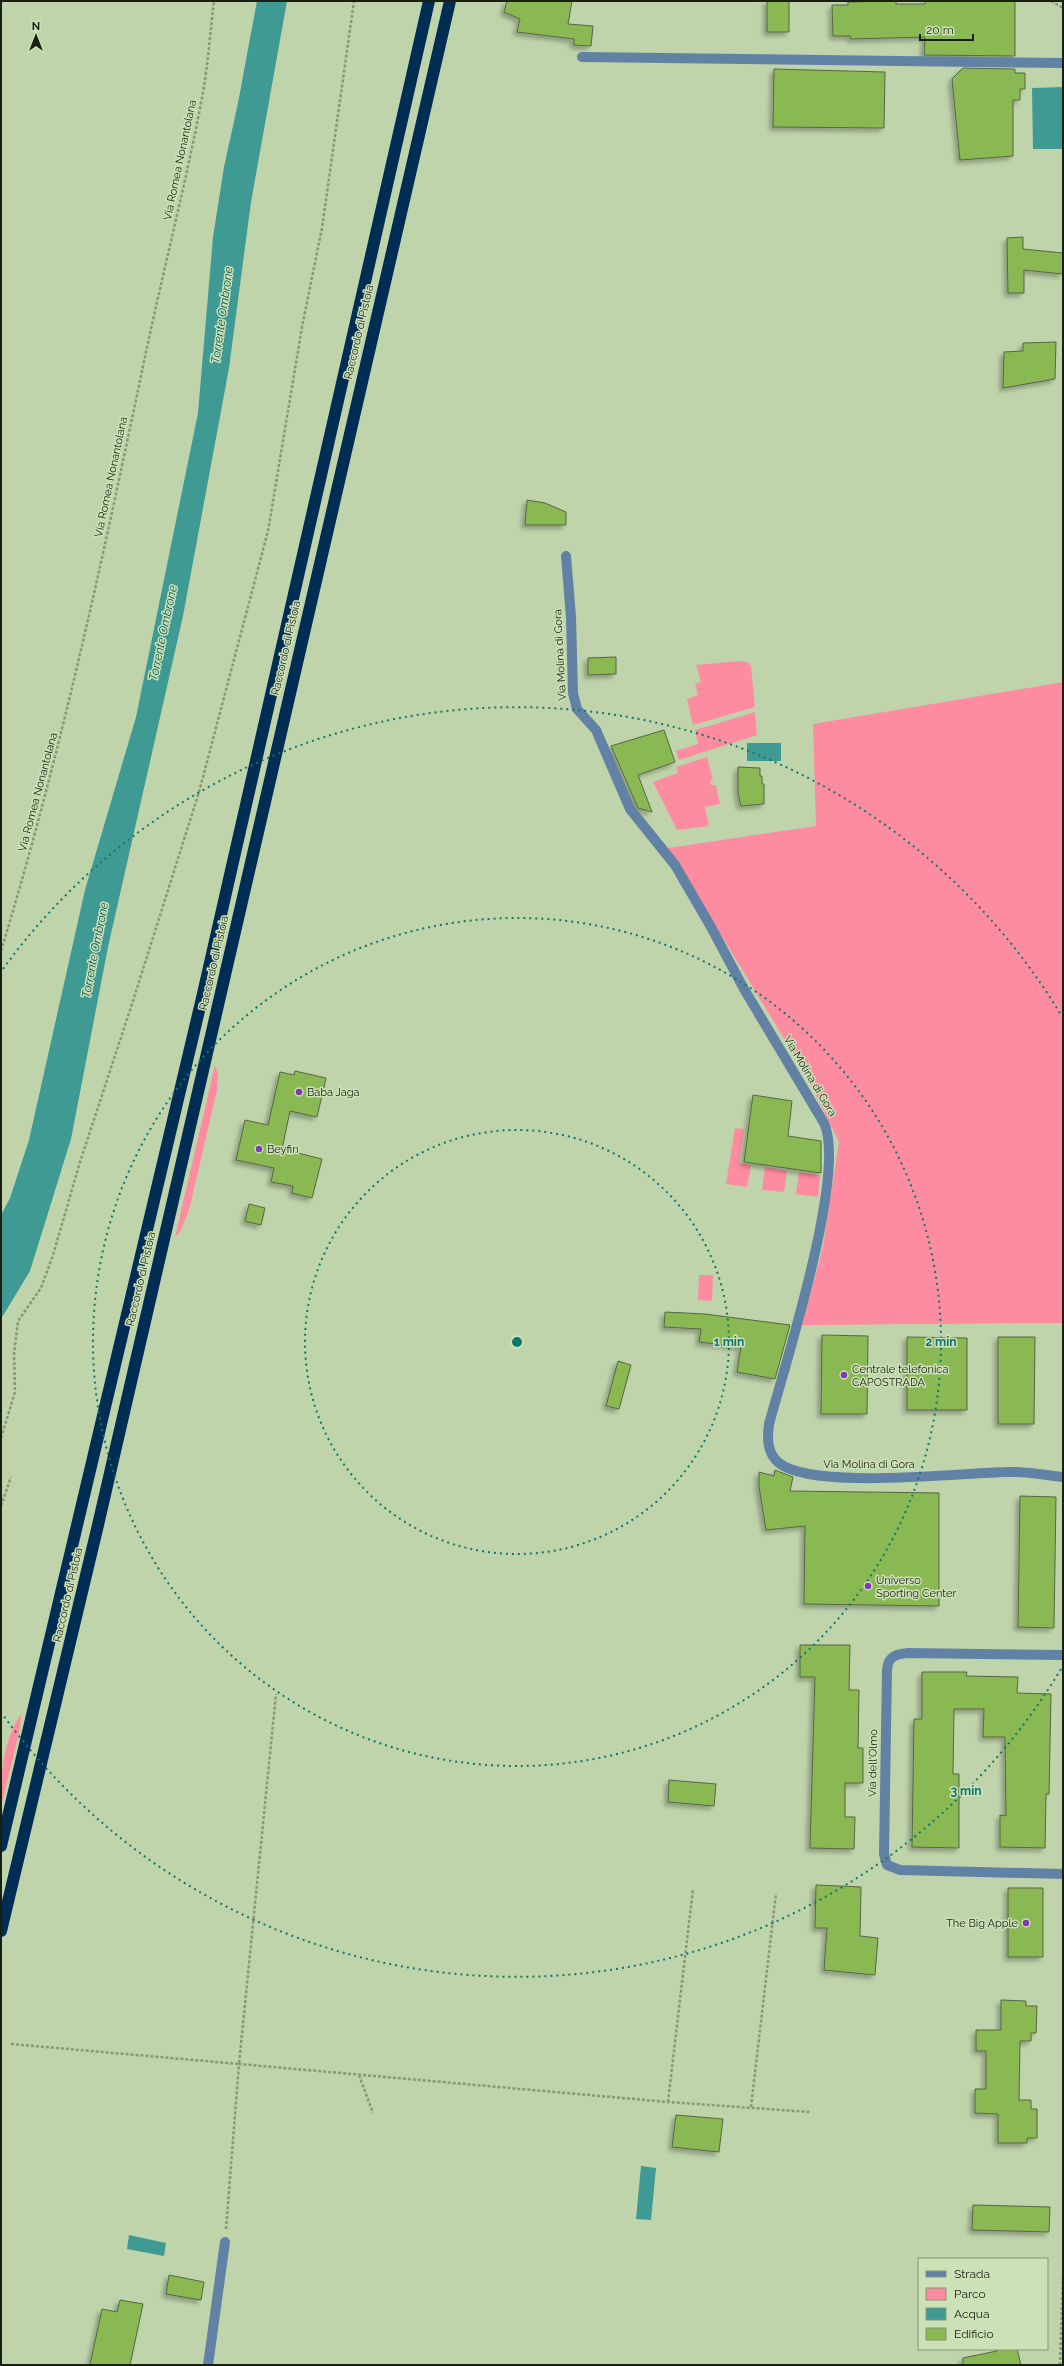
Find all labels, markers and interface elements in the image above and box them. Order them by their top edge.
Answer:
north arrow [16,16,56,56]
scale bar [920,16,973,42]
text: N [32,20,40,33]
text: 20 m [926,23,954,37]
street label: Via Romea Nonantolana [161,99,199,221]
water label: Torrente Ombrone [208,265,236,364]
street label: Raccordo di Pistoia [342,283,376,381]
street label: Via Romea Nonantolana [92,416,130,538]
water label: Torrente Ombrone [146,583,180,682]
street label: Raccordo di Pistoia [269,599,303,697]
street label: Via Molina di Gora [551,609,569,701]
street label: Via Romea Nonantolana [16,731,60,853]
water label: Torrente Ombrone [79,900,111,999]
street label: Raccordo di Pistoia [197,914,231,1012]
street label: Via Molina di Gora [781,1033,839,1119]
place label: Baba Jaga [307,1086,360,1099]
marker: Baba Jaga [294,1087,304,1097]
place label: Beyfin [267,1143,299,1156]
marker: Beyfin [254,1144,264,1154]
street label: Raccordo di Pistoia [124,1230,158,1328]
centre of rings [510,1335,524,1349]
text: 1 min [714,1335,744,1349]
text: 2 min [925,1335,957,1349]
place label: Centrale telefonica CAPOSTRADA [852,1363,948,1389]
marker: Centrale telefonica CAPOSTRADA [839,1370,849,1380]
street label: Via Molina di Gora [823,1458,915,1471]
street label: Raccordo di Pistoia [51,1546,85,1644]
place label: Universo Sporting Center [876,1574,956,1600]
marker: Universo Sporting Center [863,1581,873,1591]
street label: Via dell'Olmo [866,1729,880,1797]
text: 3 min [950,1784,982,1798]
place label: The Big Apple [946,1917,1019,1930]
marker: The Big Apple [1021,1918,1031,1928]
legend [918,2258,1048,2350]
text: Strada [954,2267,990,2281]
text: Parco [954,2287,986,2301]
text: Acqua [954,2307,990,2321]
text: Edificio [954,2327,994,2341]

